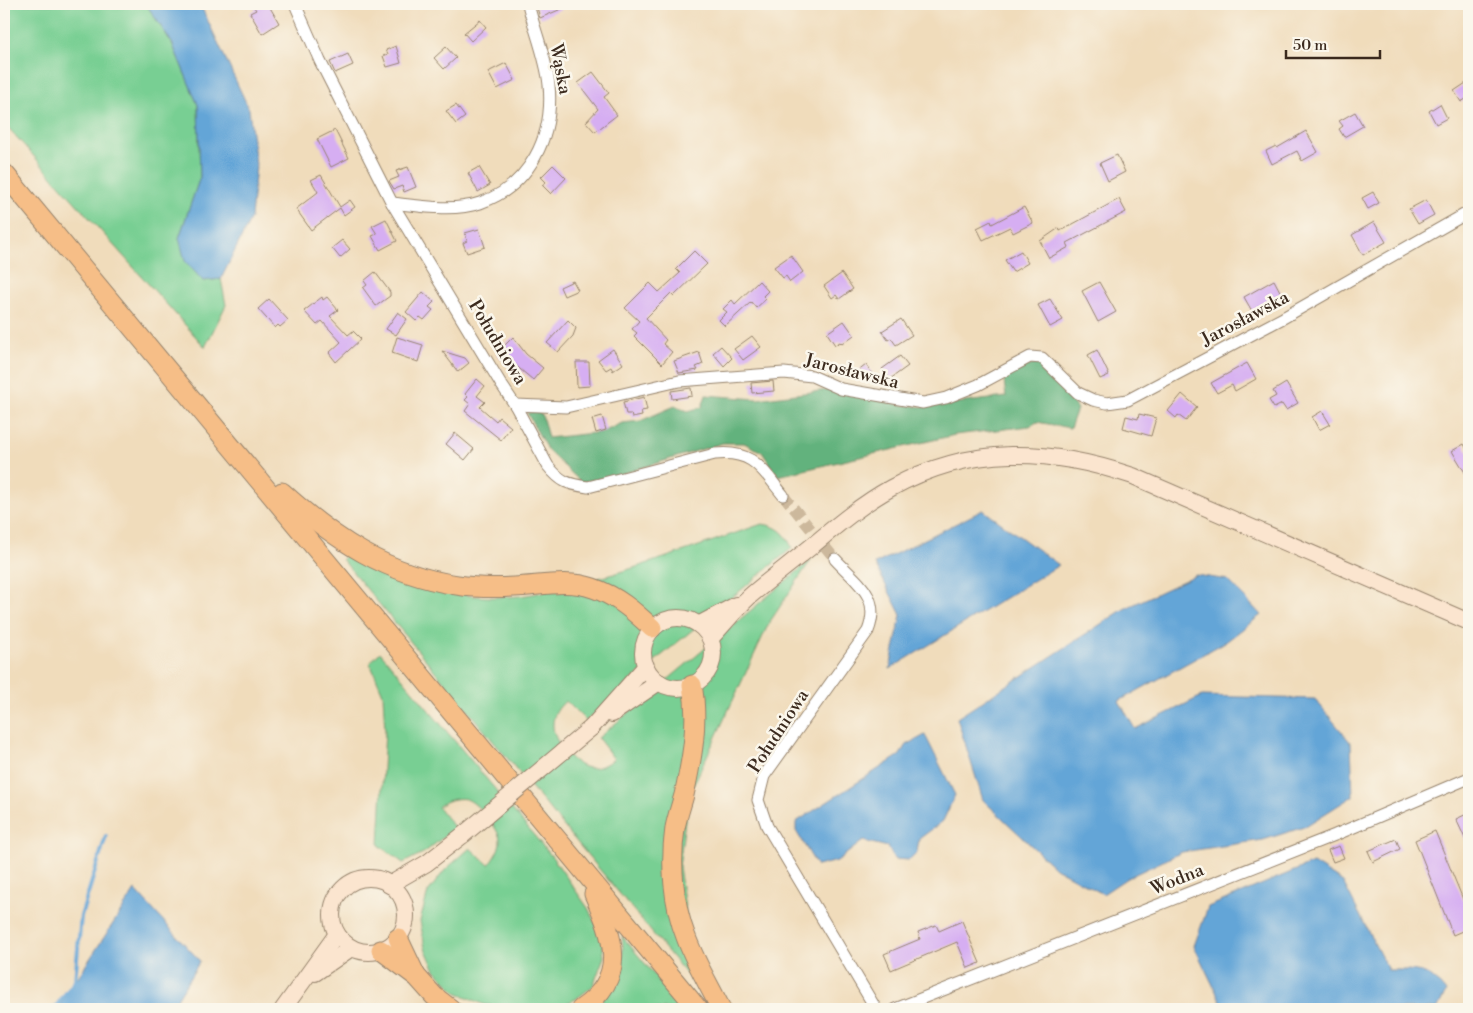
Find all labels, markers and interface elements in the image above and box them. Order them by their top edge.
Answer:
scale bar [1286,28,1379,60]
text: 50 m [1293,36,1327,55]
street label: Wąska [544,41,577,97]
street label: Jarosławska [1196,285,1294,352]
street label: Południowa [463,296,532,390]
street label: Jarosławska [801,348,902,395]
street label: Południowa [743,684,814,777]
street label: Wodna [1146,858,1208,901]

